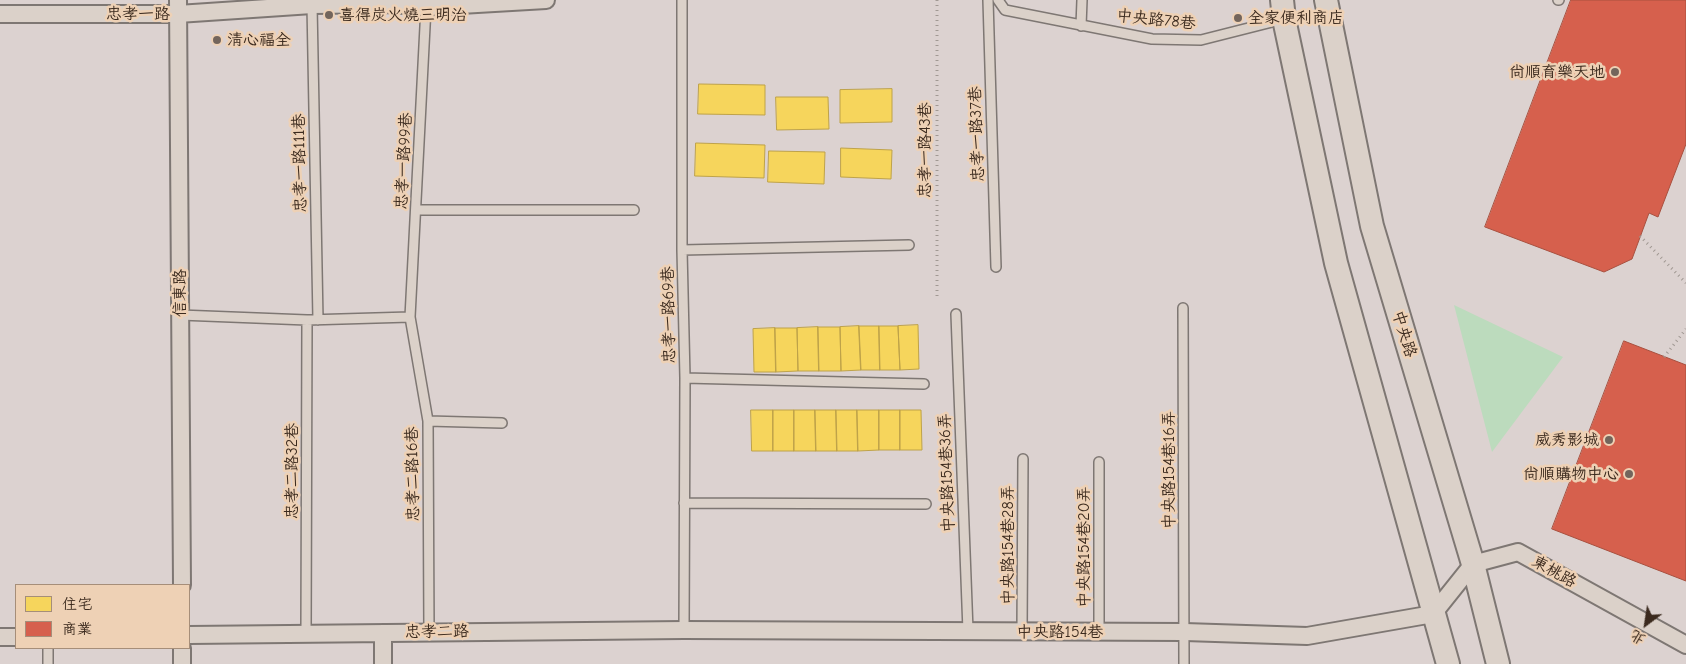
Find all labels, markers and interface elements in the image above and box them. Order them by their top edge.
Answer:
street label: 忠孝一路 [106,4,170,24]
place label: 喜得炭火燒三明治 [339,5,467,25]
street label: 中央路78巷 [1115,6,1197,34]
place label: 全家便利商店 [1248,8,1344,28]
marker: 喜得炭火燒三明治 [323,9,335,21]
marker: 全家便利商店 [1232,12,1244,24]
place label: 清心福全 [227,30,291,50]
marker: 清心福全 [211,34,223,46]
place label: 尚順育樂天地 [1509,62,1605,82]
marker: 尚順育樂天地 [1609,66,1621,78]
street label: 忠孝一路37巷 [966,86,988,182]
street label: 忠孝一路43巷 [915,102,935,198]
street label: 忠孝一路99巷 [392,112,416,210]
street label: 忠孝一路111巷 [290,113,310,213]
street label: 忠孝一路69巷 [659,266,679,364]
street label: 信東路 [170,269,190,317]
street label: 中央路 [1388,308,1420,360]
street label: 中央路154巷16弄 [1159,411,1179,529]
street label: 中央路154巷36弄 [935,413,959,533]
street label: 忠孝二路32巷 [282,423,302,519]
street label: 忠孝二路16巷 [403,426,423,522]
place label: 威秀影城 [1535,430,1599,450]
marker: 威秀影城 [1603,434,1615,446]
place label: 尚順購物中心 [1523,464,1619,484]
marker: 尚順購物中心 [1623,468,1635,480]
street label: 中央路154巷28弄 [998,485,1018,605]
street label: 中央路154巷20弄 [1074,487,1094,607]
street label: 東桃路 [1528,552,1580,592]
legend [15,584,190,649]
text: 住宅 [62,595,92,613]
north arrow [1621,599,1671,649]
text: 商業 [62,620,92,638]
street label: 忠孝二路 [405,622,469,642]
street label: 中央路154巷 [1017,622,1103,642]
text: 北 [1628,626,1648,648]

